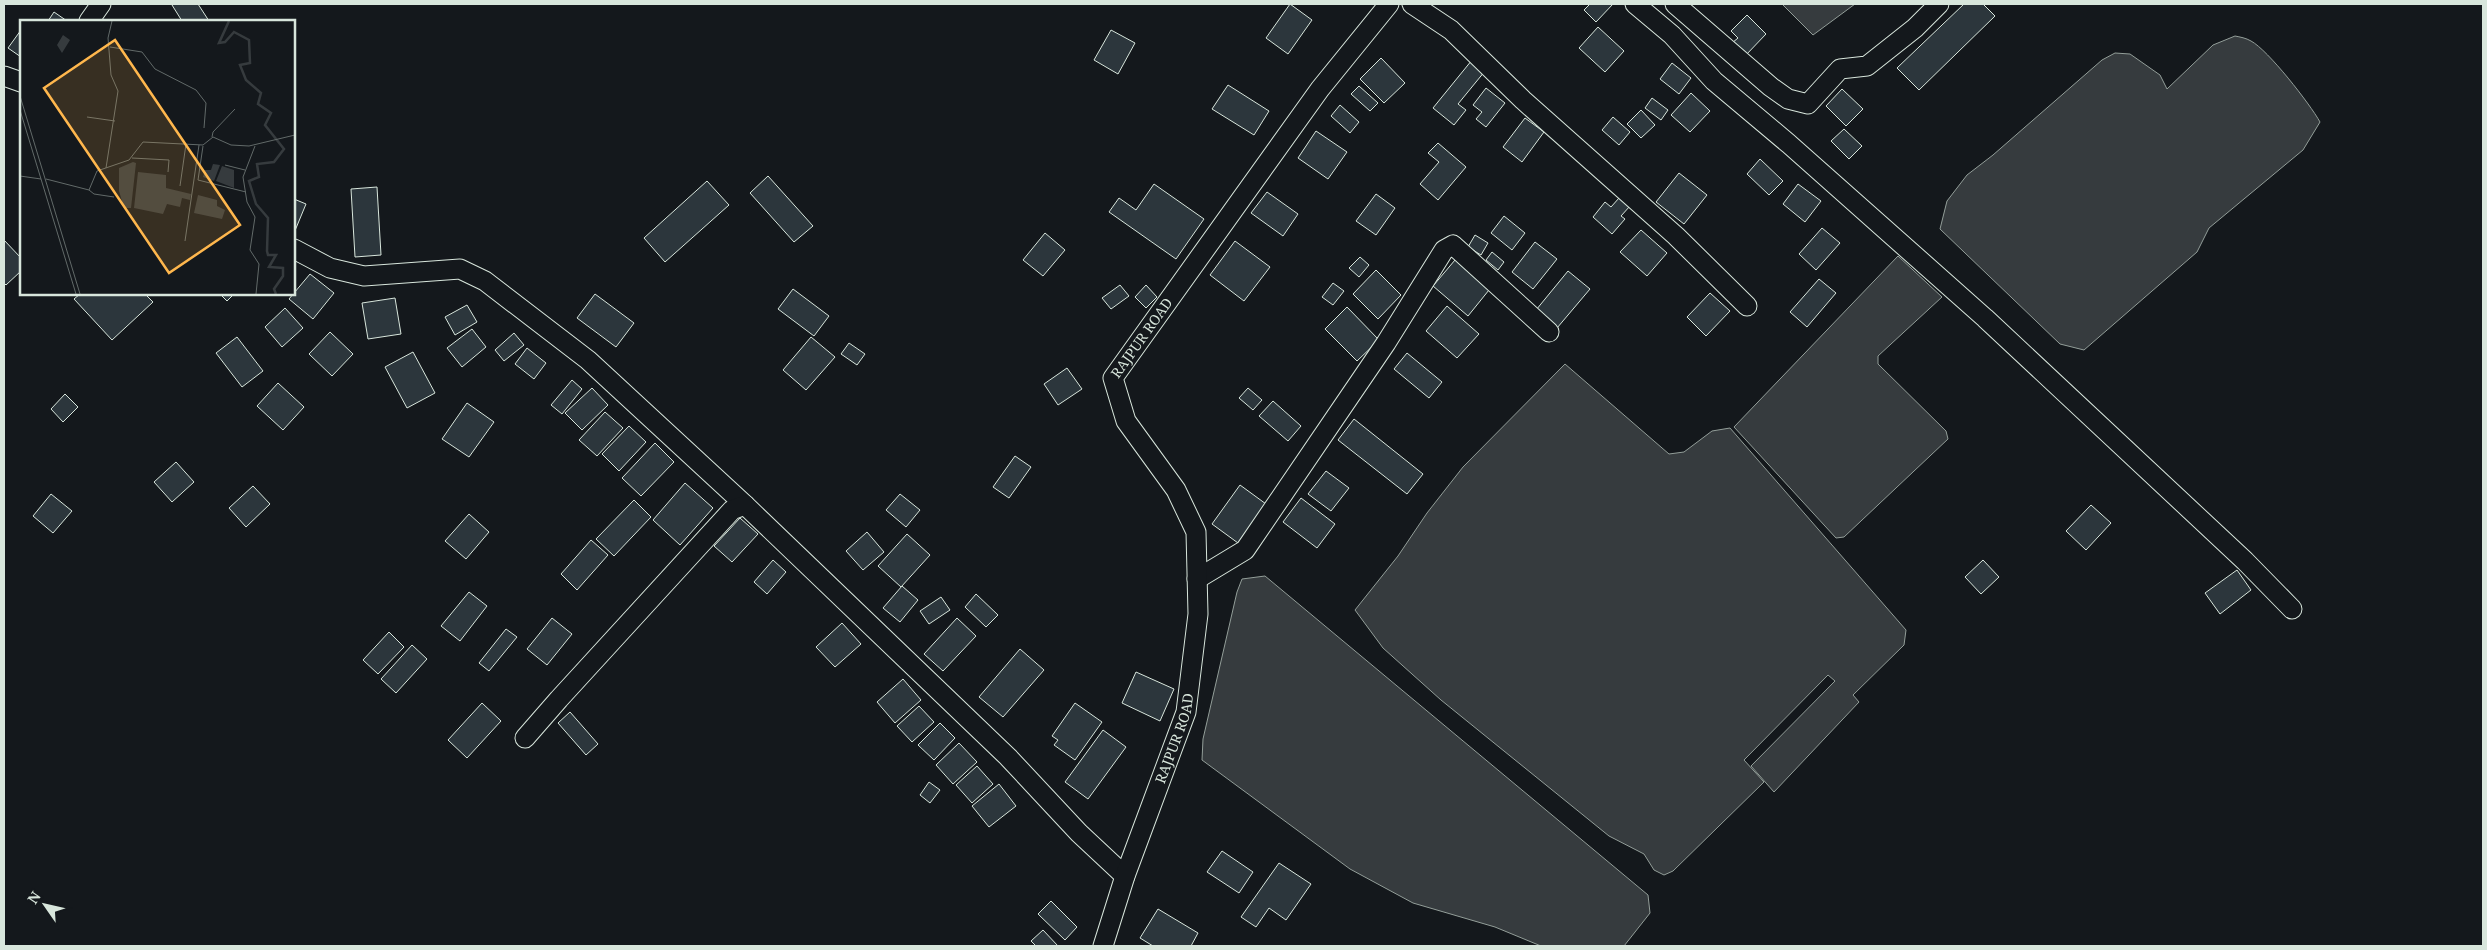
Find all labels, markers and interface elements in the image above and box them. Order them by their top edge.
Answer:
inset map [20,20,295,295]
street label: RAJPUR ROAD [1106,294,1176,382]
street label: RAJPUR ROAD [1150,692,1197,786]
north arrow [20,880,70,930]
text: N [23,888,45,907]

